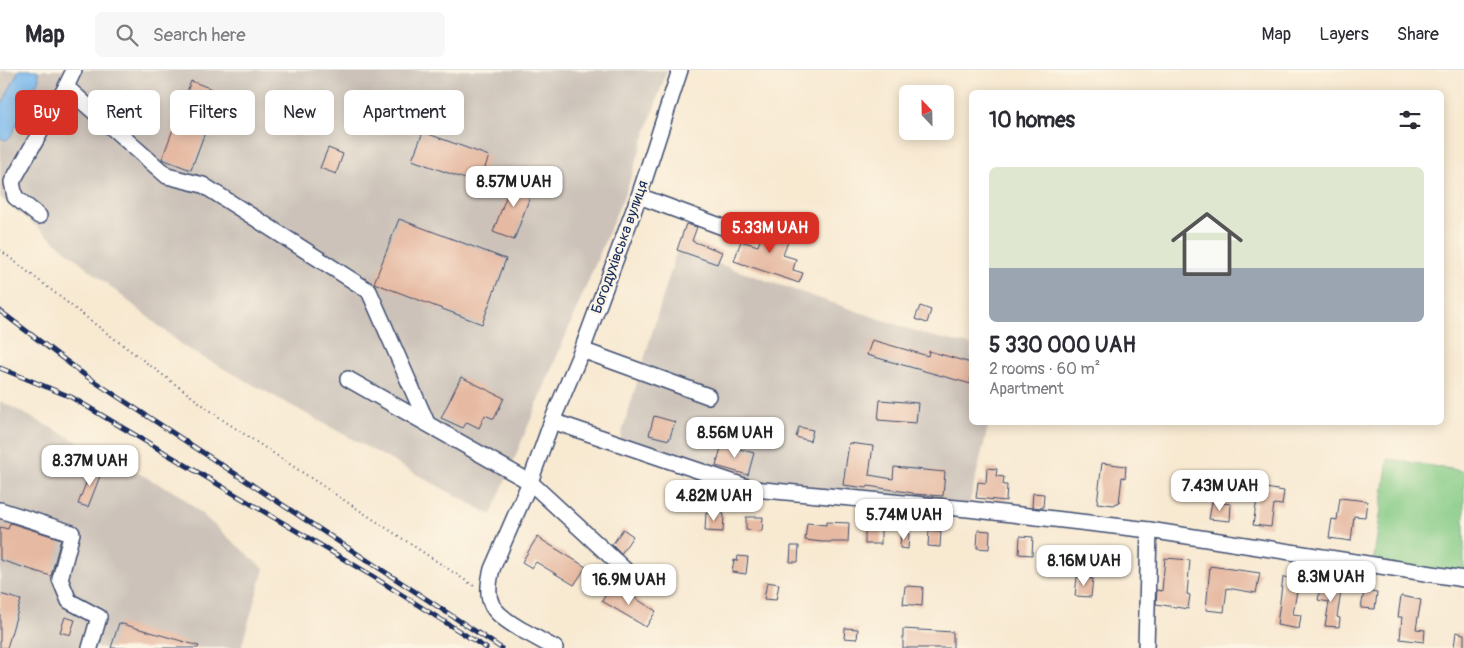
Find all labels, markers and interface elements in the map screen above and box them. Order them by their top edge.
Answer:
search box [95,12,445,57]
text: Map [25,20,65,49]
icon: search [113,21,141,49]
text: Search here [153,23,246,47]
text: Map [1262,23,1291,46]
text: Layers [1319,23,1369,46]
text: Share [1397,23,1439,46]
north arrow [899,85,954,140]
map controls [899,85,954,140]
chip: Buy [15,90,78,135]
chip: Rent [88,90,160,135]
chip: Filters [170,90,255,135]
chip: New [265,90,334,135]
chip: Apartment [344,90,464,135]
icon: filters [1396,106,1424,134]
text: 10 homes [989,107,1075,134]
pin: 8.57M UAH [457,166,571,208]
text: 8.57M UAH [477,172,551,192]
street label: Богодухівська вулиця [587,178,653,316]
icon: home [1162,199,1252,289]
pin: 5.33M UAH [713,212,827,254]
text: 5.33M UAH [732,218,808,238]
text: 5 330 000 UAH [989,332,1136,359]
text: 2 rooms · 60 m² [989,359,1100,379]
text: Apartment [989,379,1064,399]
pin: 8.56M UAH [678,416,792,459]
text: 8.56M UAH [697,423,773,443]
pin: 8.37M UAH [33,444,147,487]
text: 8.37M UAH [52,451,128,471]
pin: 7.43M UAH [1163,470,1277,512]
text: 7.43M UAH [1182,476,1258,496]
pin: 4.82M UAH [657,480,771,522]
text: 4.82M UAH [676,486,752,506]
pin: 5.74M UAH [847,498,961,541]
text: 5.74M UAH [866,505,942,525]
pin: 8.16M UAH [1027,544,1141,587]
text: 8.16M UAH [1047,551,1121,571]
pin: 8.3M UAH [1279,560,1383,603]
pin: 16.9M UAH [572,564,686,606]
text: 8.3M UAH [1298,567,1364,587]
text: 16.9M UAH [592,570,666,590]

